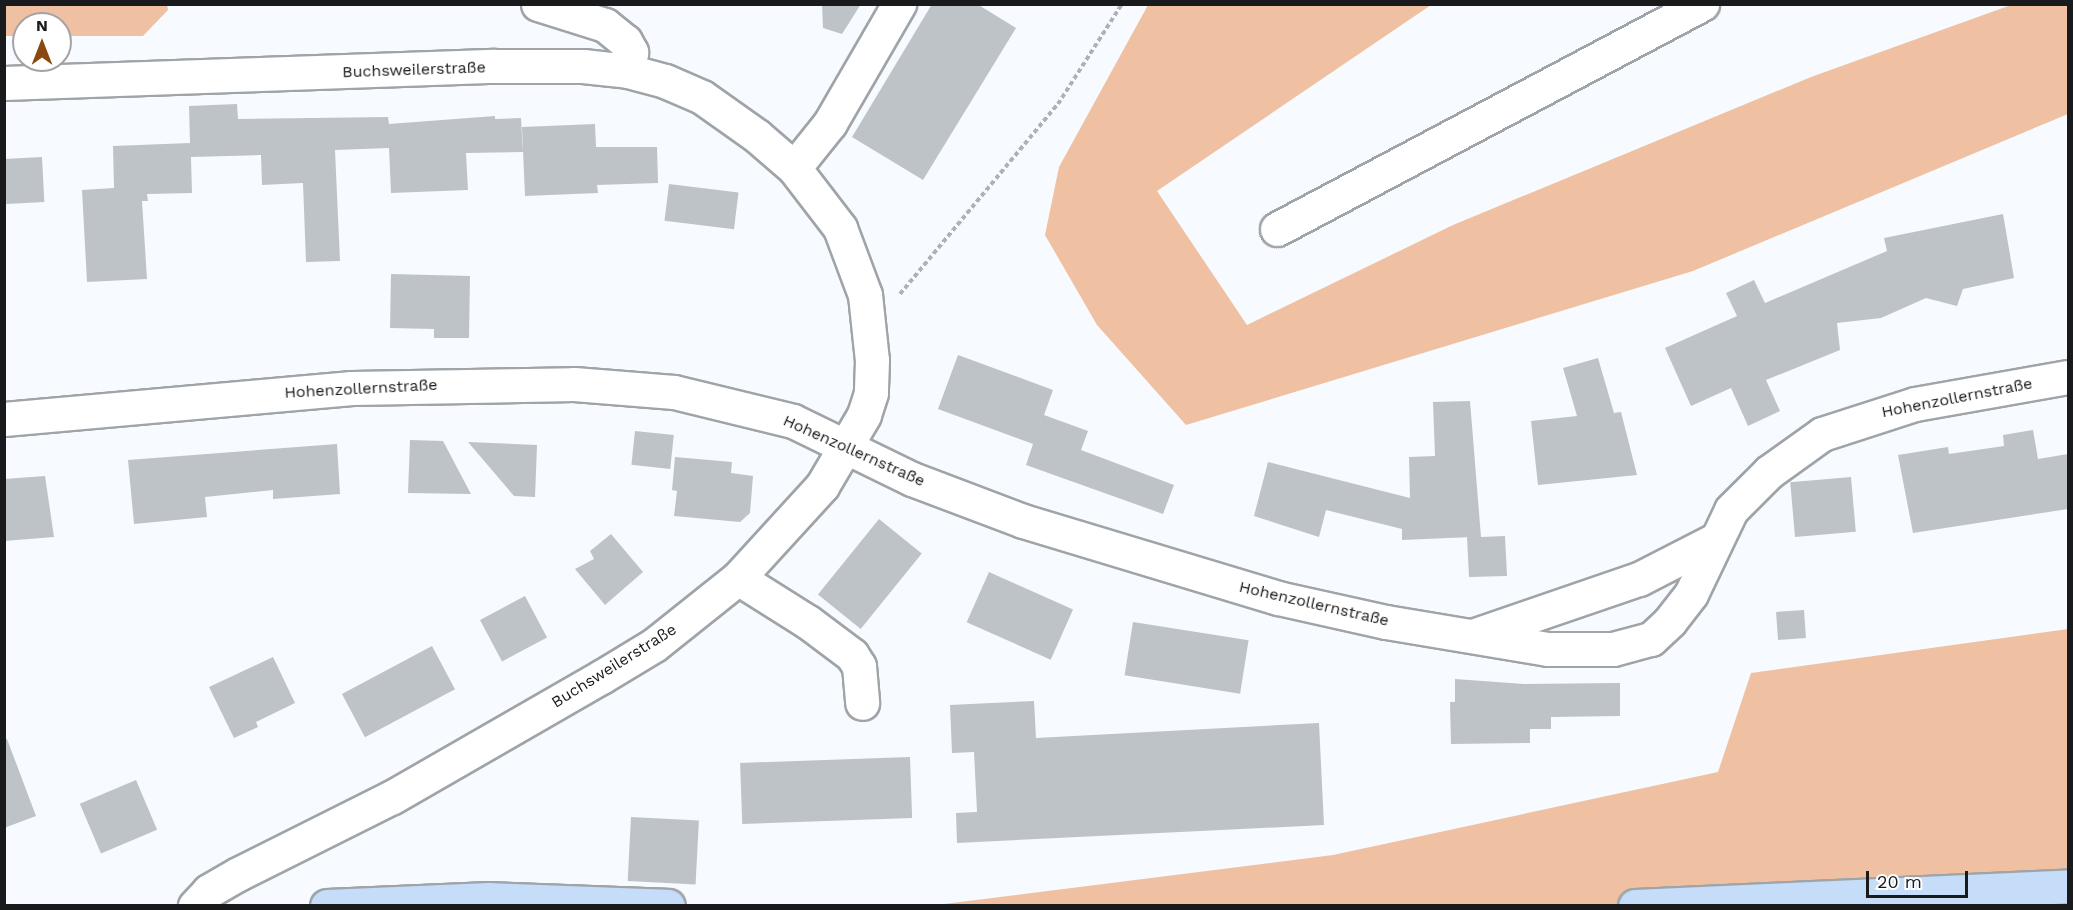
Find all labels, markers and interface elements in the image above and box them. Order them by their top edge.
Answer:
north arrow [12,12,72,72]
text: N [36,16,48,35]
street label: Buchsweilerstraße [342,58,486,82]
street label: Hohenzollernstraße [1880,374,2034,422]
street label: Hohenzollernstraße [284,375,438,403]
street label: Hohenzollernstraße [780,411,928,491]
street label: Hohenzollernstraße [1237,577,1391,631]
street label: Buchsweilerstraße [548,620,680,712]
scale bar [1869,859,1971,897]
text: 20 m [1877,871,1922,892]

